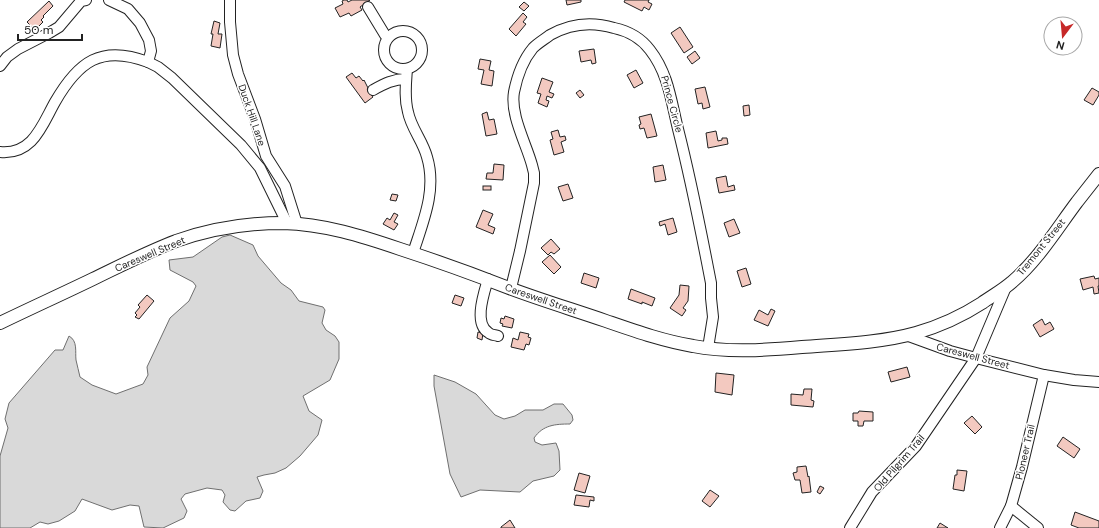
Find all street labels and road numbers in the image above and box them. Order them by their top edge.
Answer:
street label: Prince Circle [658,74,686,134]
street label: Duck Hill Lane [235,82,269,148]
street label: Tremont Street [1014,216,1068,278]
street label: Careswell Street [113,233,187,275]
street label: Careswell Street [503,281,579,317]
street label: Careswell Street [935,340,1011,372]
street label: Pioneer Trail [1012,423,1038,481]
street label: Old Pilgrim Trail [871,432,927,494]

